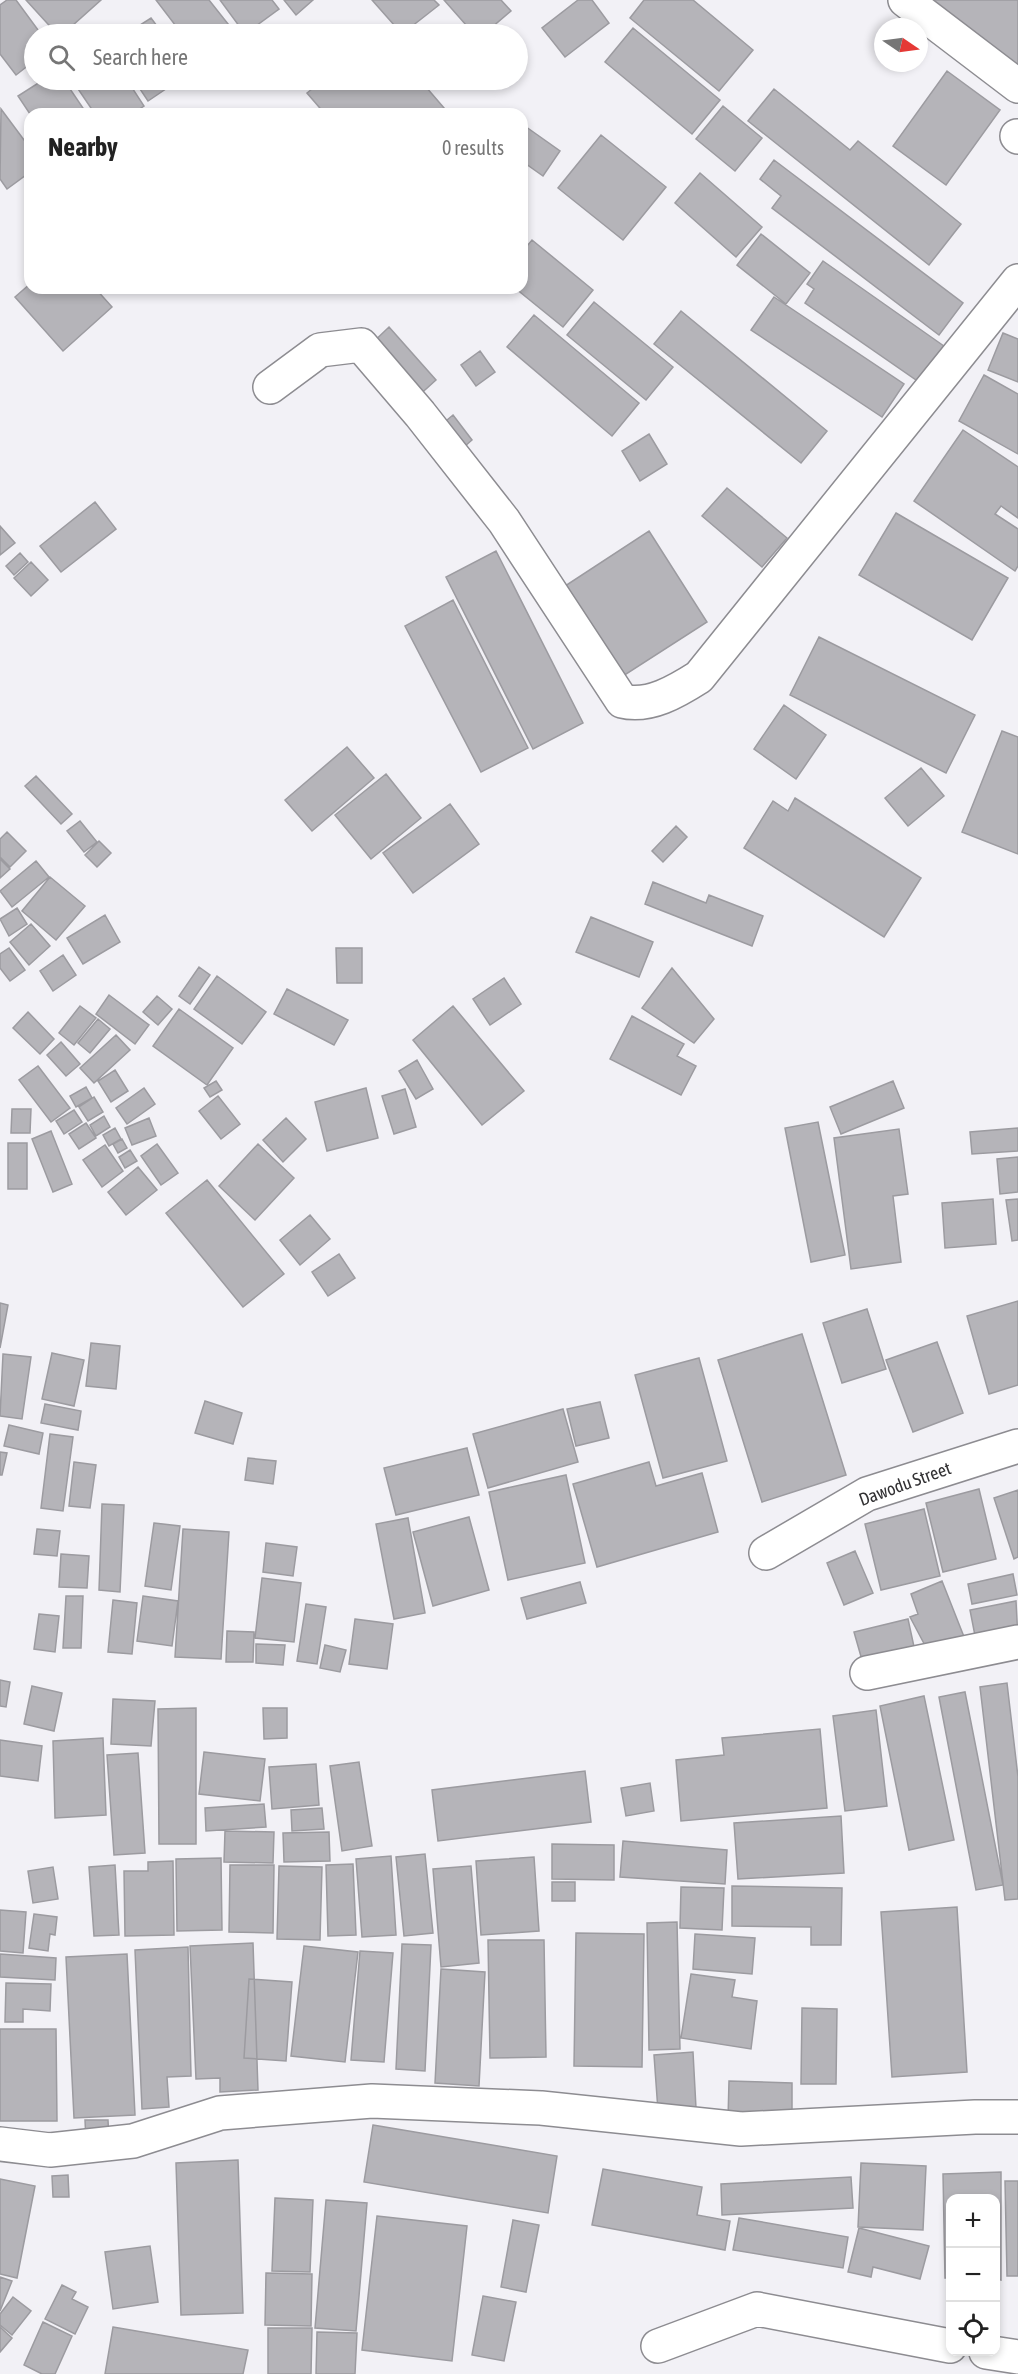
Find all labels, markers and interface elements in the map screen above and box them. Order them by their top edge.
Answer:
north arrow [874,18,928,72]
search box [24,24,528,90]
icon: search [45,41,78,74]
text: Search here [93,44,188,70]
text: Nearby [48,132,118,162]
text: 0 results [442,136,504,159]
street label: Dawodu Street [856,1457,954,1510]
map controls [946,2194,1000,2356]
button: + [946,2194,1000,2248]
button: − [946,2248,1000,2302]
button: locate [946,2302,1000,2356]

